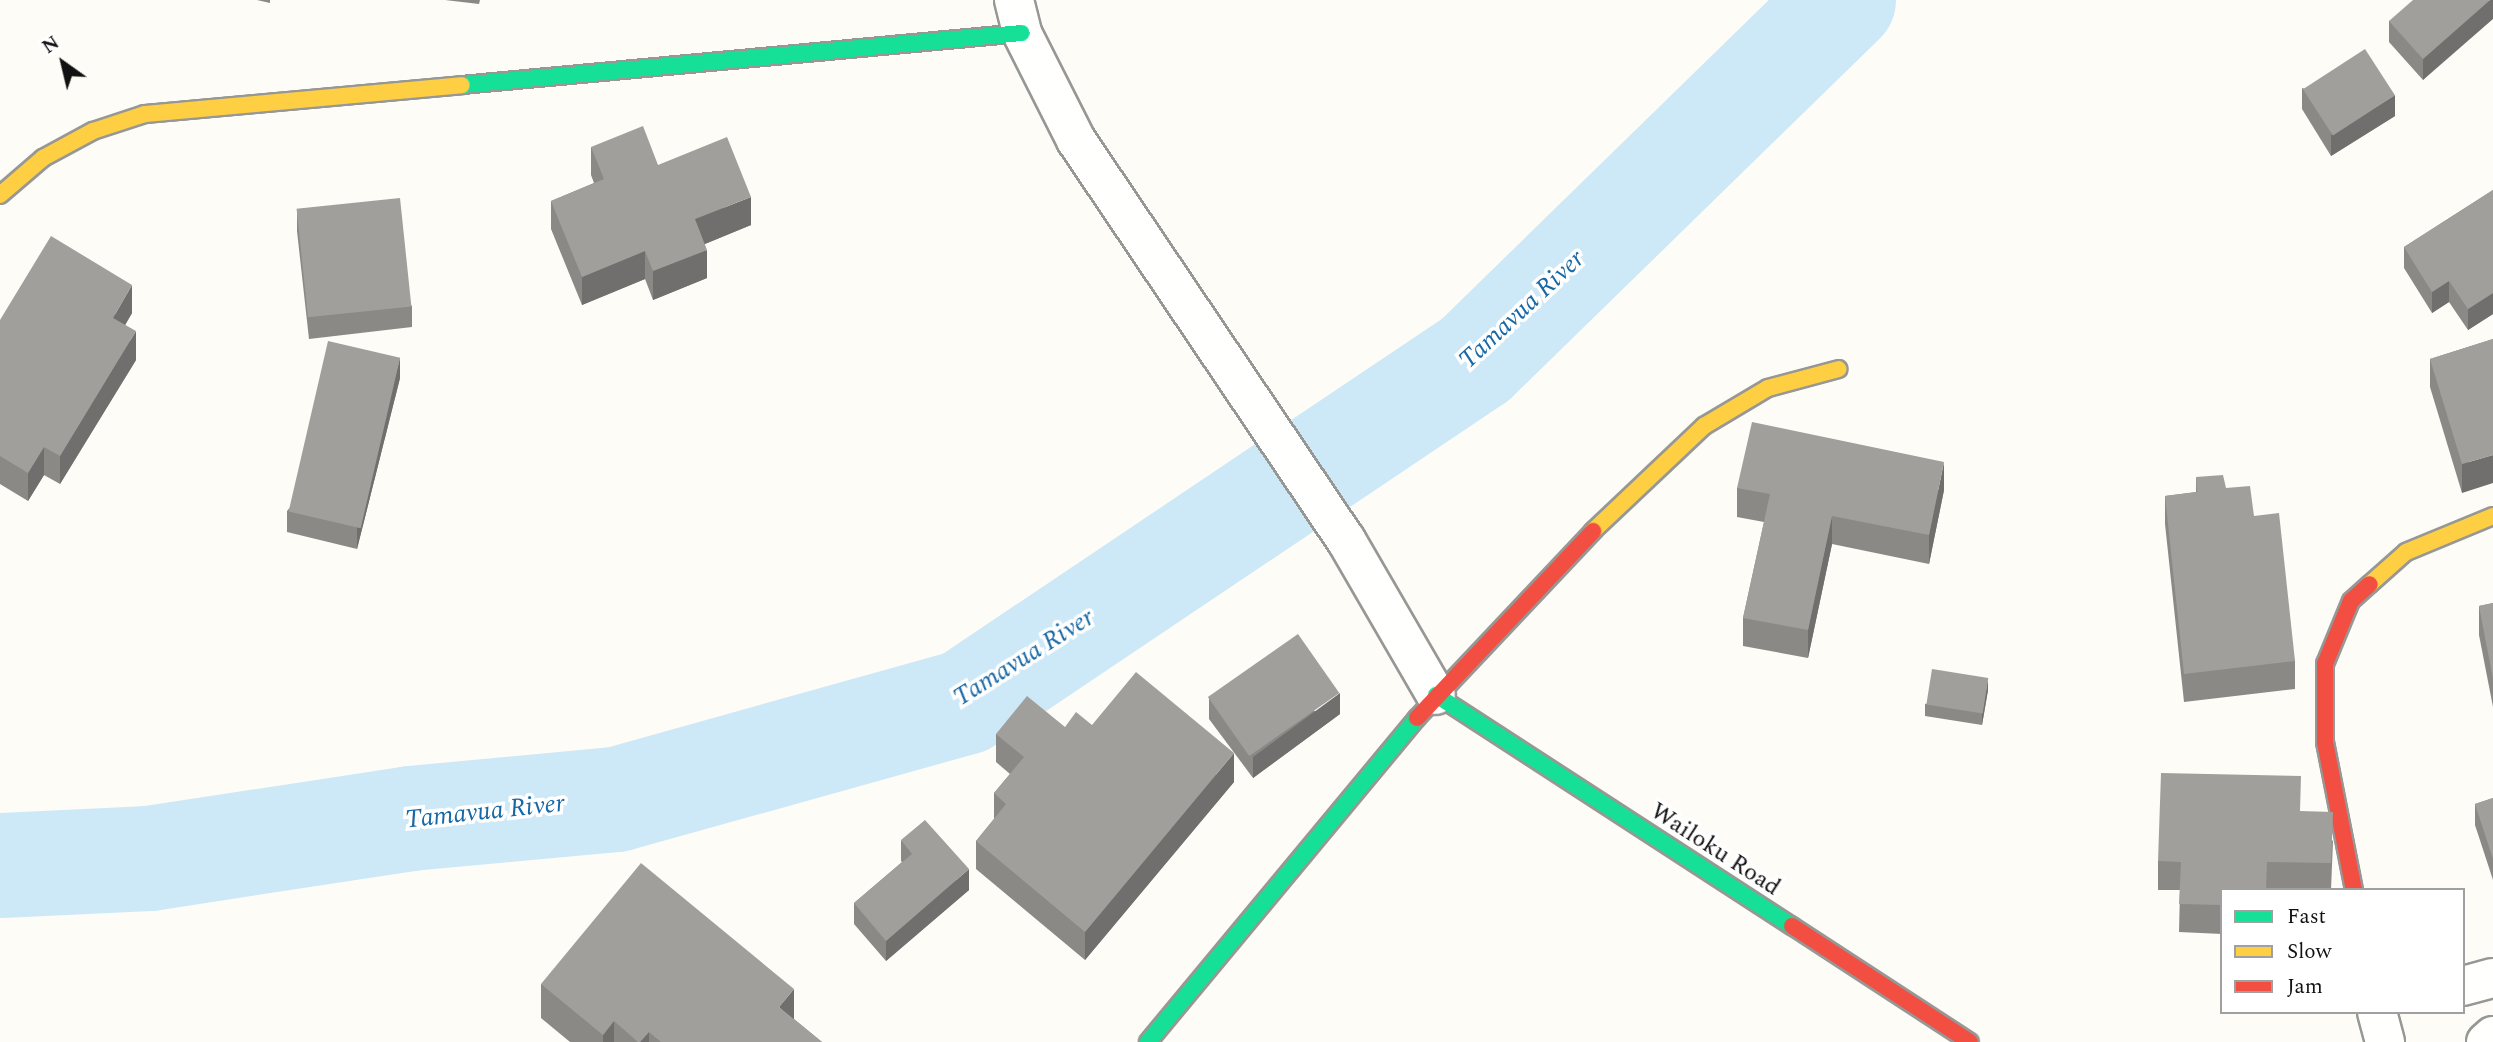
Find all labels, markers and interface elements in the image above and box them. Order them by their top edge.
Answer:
north arrow [28,28,98,98]
text: N [36,29,66,62]
water label: Tamavua River [1453,244,1591,376]
water label: Tamavua River [948,602,1100,714]
water label: Tamavua River [404,788,566,836]
street label: Wailoku Road [1645,797,1785,903]
legend [2220,888,2465,1014]
text: Fast [2287,901,2326,933]
text: Slow [2287,936,2331,968]
text: Jam [2287,971,2323,1003]

